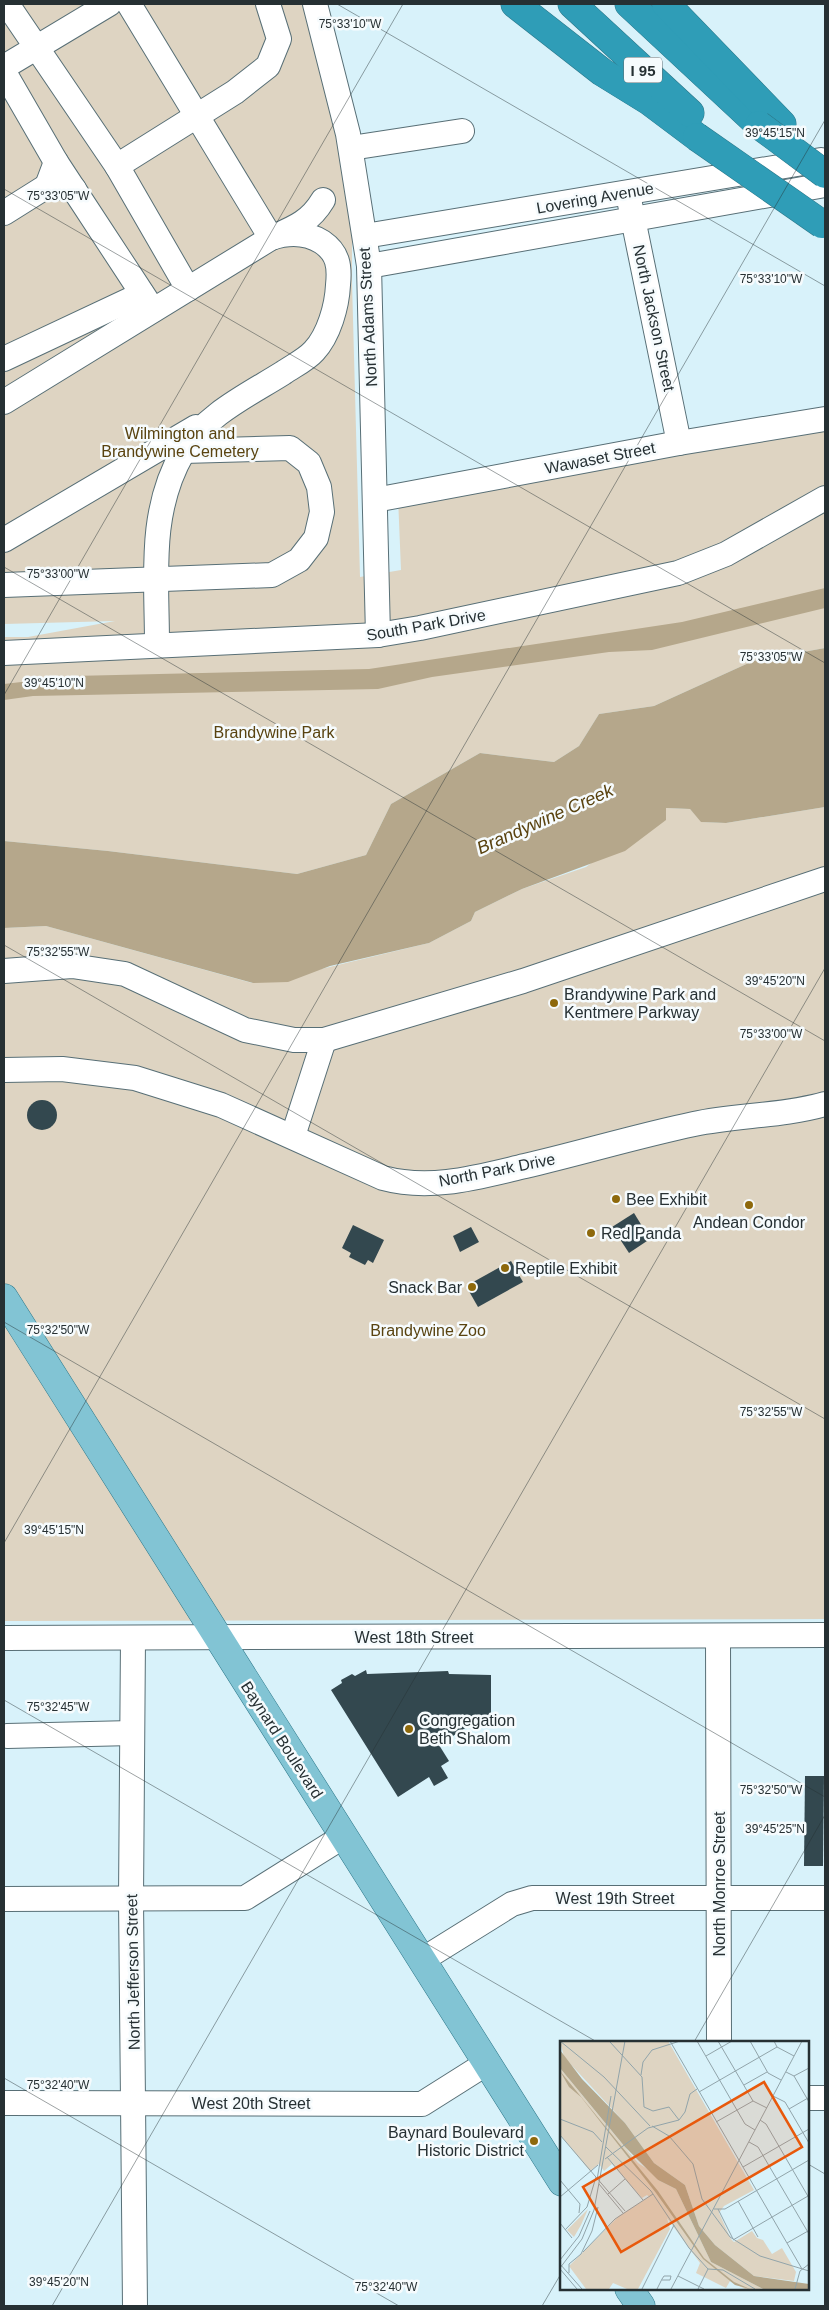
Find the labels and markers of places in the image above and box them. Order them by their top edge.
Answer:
place label: Brandywine Park and Kentmere Parkway [564,986,716,1021]
marker: Brandywine Park and Kentmere Parkway [548,997,560,1009]
place label: Bee Exhibit [626,1191,707,1208]
marker: Bee Exhibit [610,1193,622,1205]
marker: Andean Condor [743,1199,755,1211]
place label: Andean Condor [693,1214,806,1231]
place label: Red Panda [601,1225,681,1242]
marker: Red Panda [585,1227,597,1239]
place label: Reptile Exhibit [515,1260,618,1277]
marker: Reptile Exhibit [499,1262,511,1274]
place label: Snack Bar [388,1279,463,1296]
marker: Snack Bar [466,1281,478,1293]
place label: Congregation Beth Shalom [419,1712,515,1747]
marker: Congregation Beth Shalom [403,1723,415,1735]
place label: Baynard Boulevard Historic District [388,2124,525,2159]
marker: Baynard Boulevard Historic District [528,2135,540,2147]

